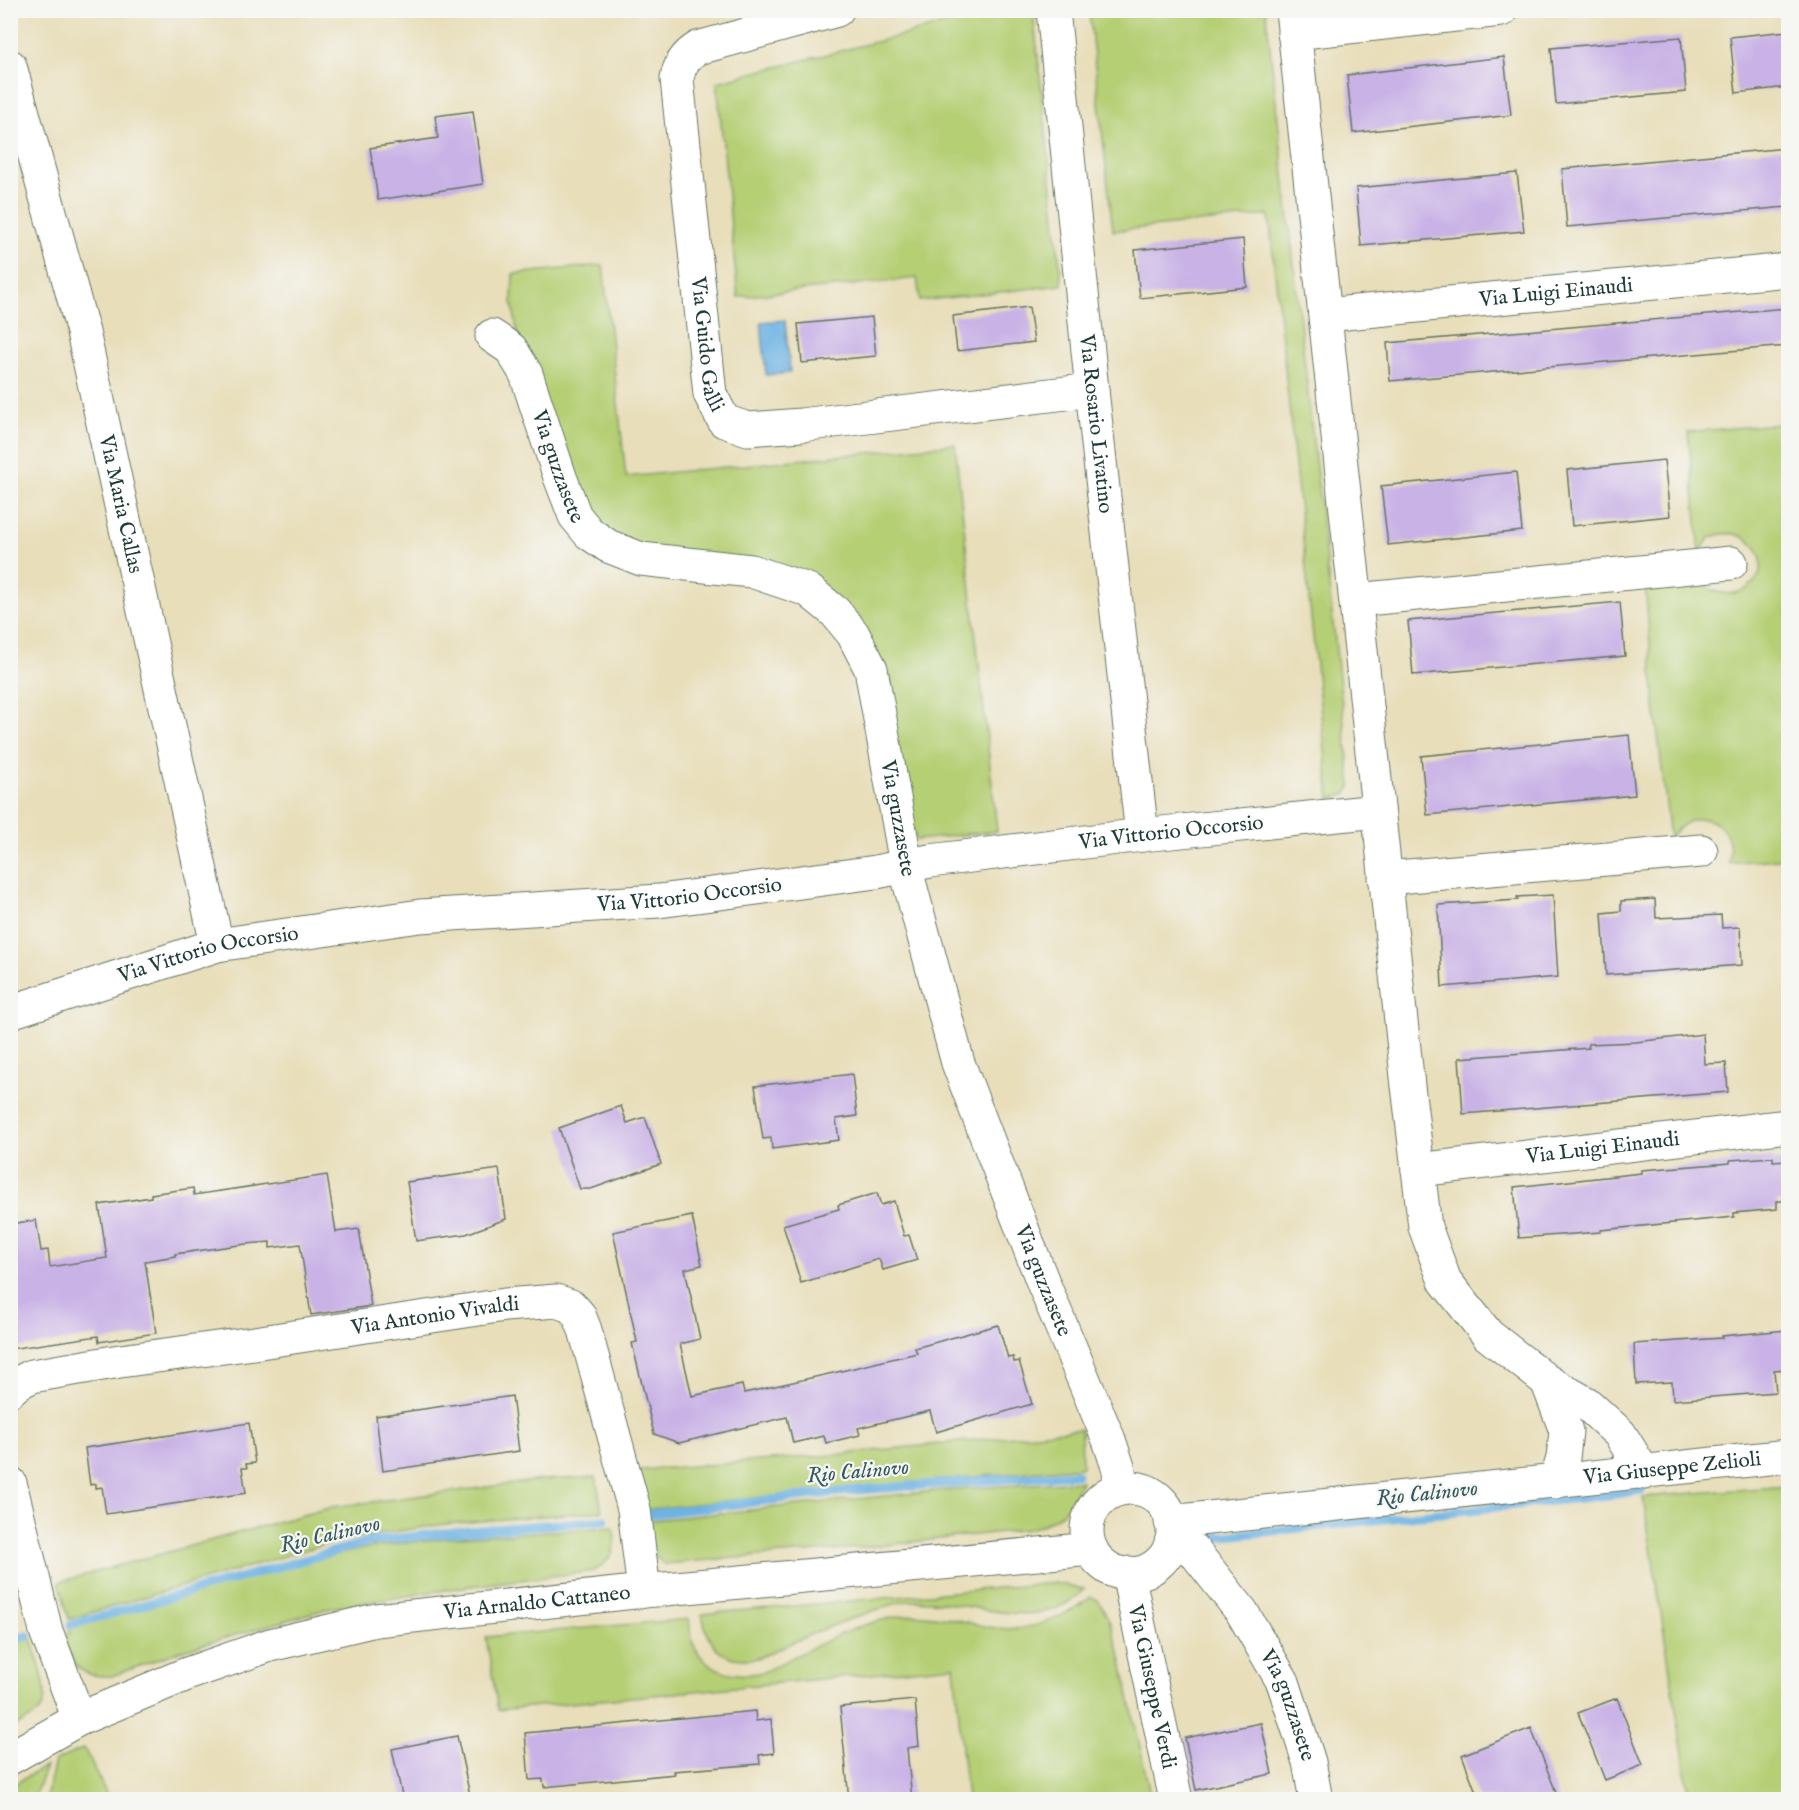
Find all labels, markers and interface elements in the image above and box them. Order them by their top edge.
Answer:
street label: Via Luigi Einaudi [1477,272,1634,314]
street label: Via Guido Galli [684,274,730,417]
street label: Via Rosario Livatino [1073,332,1119,515]
street label: Via guzzasete [525,406,590,530]
street label: Via Maria Callas [92,431,149,576]
street label: Via guzzasete [874,757,922,879]
street label: Via Vittorio Occorsio [1076,809,1265,856]
street label: Via Vittorio Occorsio [595,871,783,918]
street label: Via Vittorio Occorsio [113,920,300,990]
street label: Via Luigi Einaudi [1524,1126,1681,1171]
street label: Via guzzasete [1008,1220,1078,1341]
street label: Via Antonio Vivaldi [348,1290,520,1342]
street label: Via Giuseppe Zelioli [1581,1445,1762,1491]
water label: Rio Calinovo [806,1454,910,1490]
water label: Rio Calinovo [1375,1475,1479,1513]
water label: Rio Calinovo [277,1510,383,1560]
street label: Via Arnaldo Cattaneo [441,1579,632,1626]
street label: Via Giuseppe Verdi [1121,1601,1183,1771]
street label: Via guzzasete [1253,1644,1321,1765]

